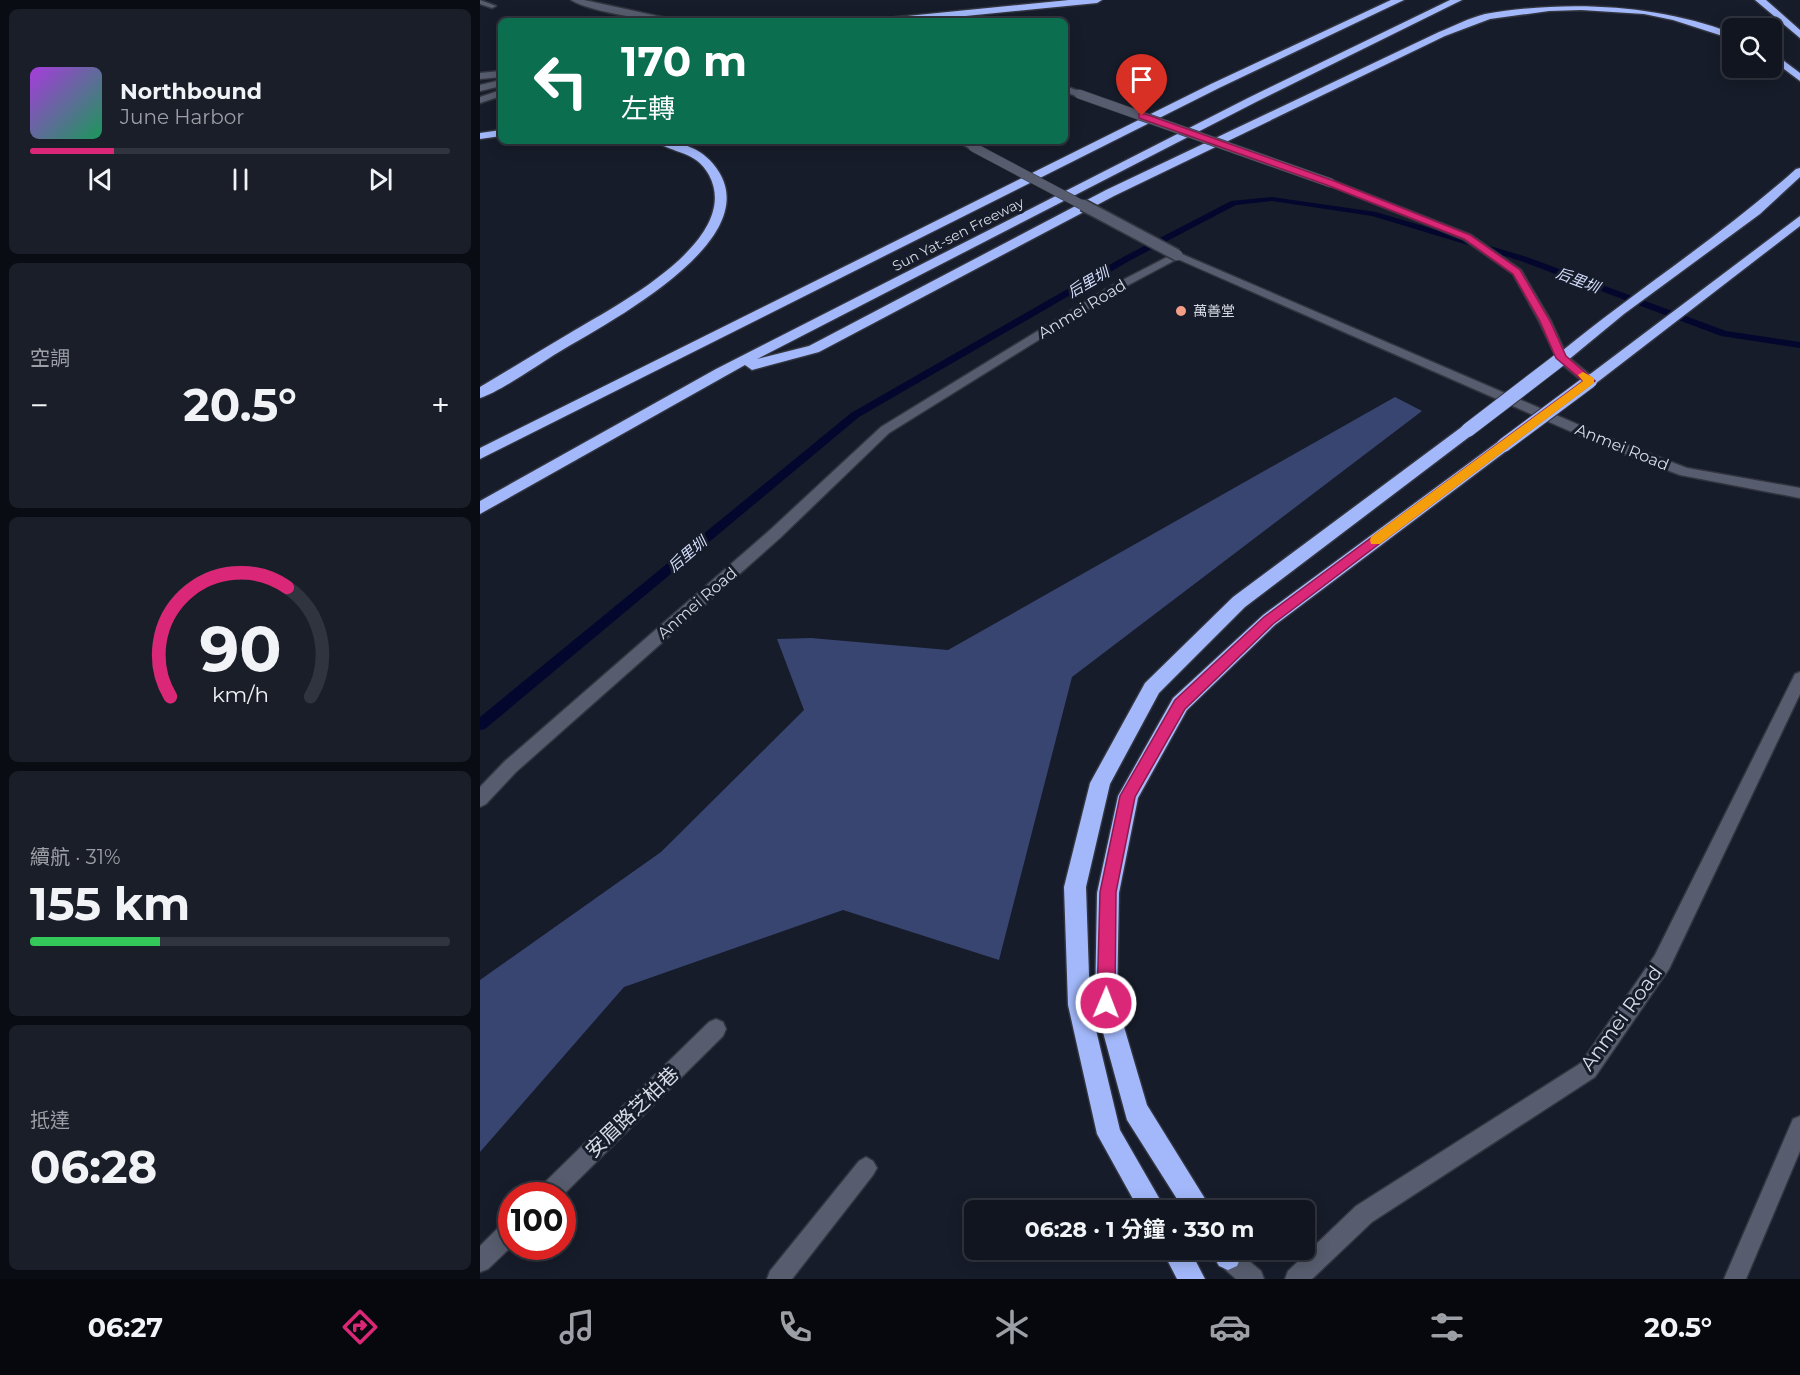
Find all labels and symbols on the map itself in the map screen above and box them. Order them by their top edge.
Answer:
pin [1116,54,1167,116]
street label: Sun Yat-sen Freeway [889,193,1027,275]
water label: 后里圳 [1064,262,1114,301]
water label: 后里圳 [1554,263,1604,298]
street label: Anmei Road [1035,275,1129,343]
place label: 萬善堂 [1193,302,1235,320]
marker: 萬善堂 [1174,304,1188,318]
street label: Anmei Road [1572,420,1672,474]
water label: 后里圳 [664,531,712,576]
street label: Anmei Road [653,563,741,643]
street label: Anmei Road [1575,961,1667,1075]
position arrow [1074,971,1138,1035]
street label: 安眉路芝柏巷 [581,1062,683,1162]
speed limit sign: 100 [498,1182,576,1260]

